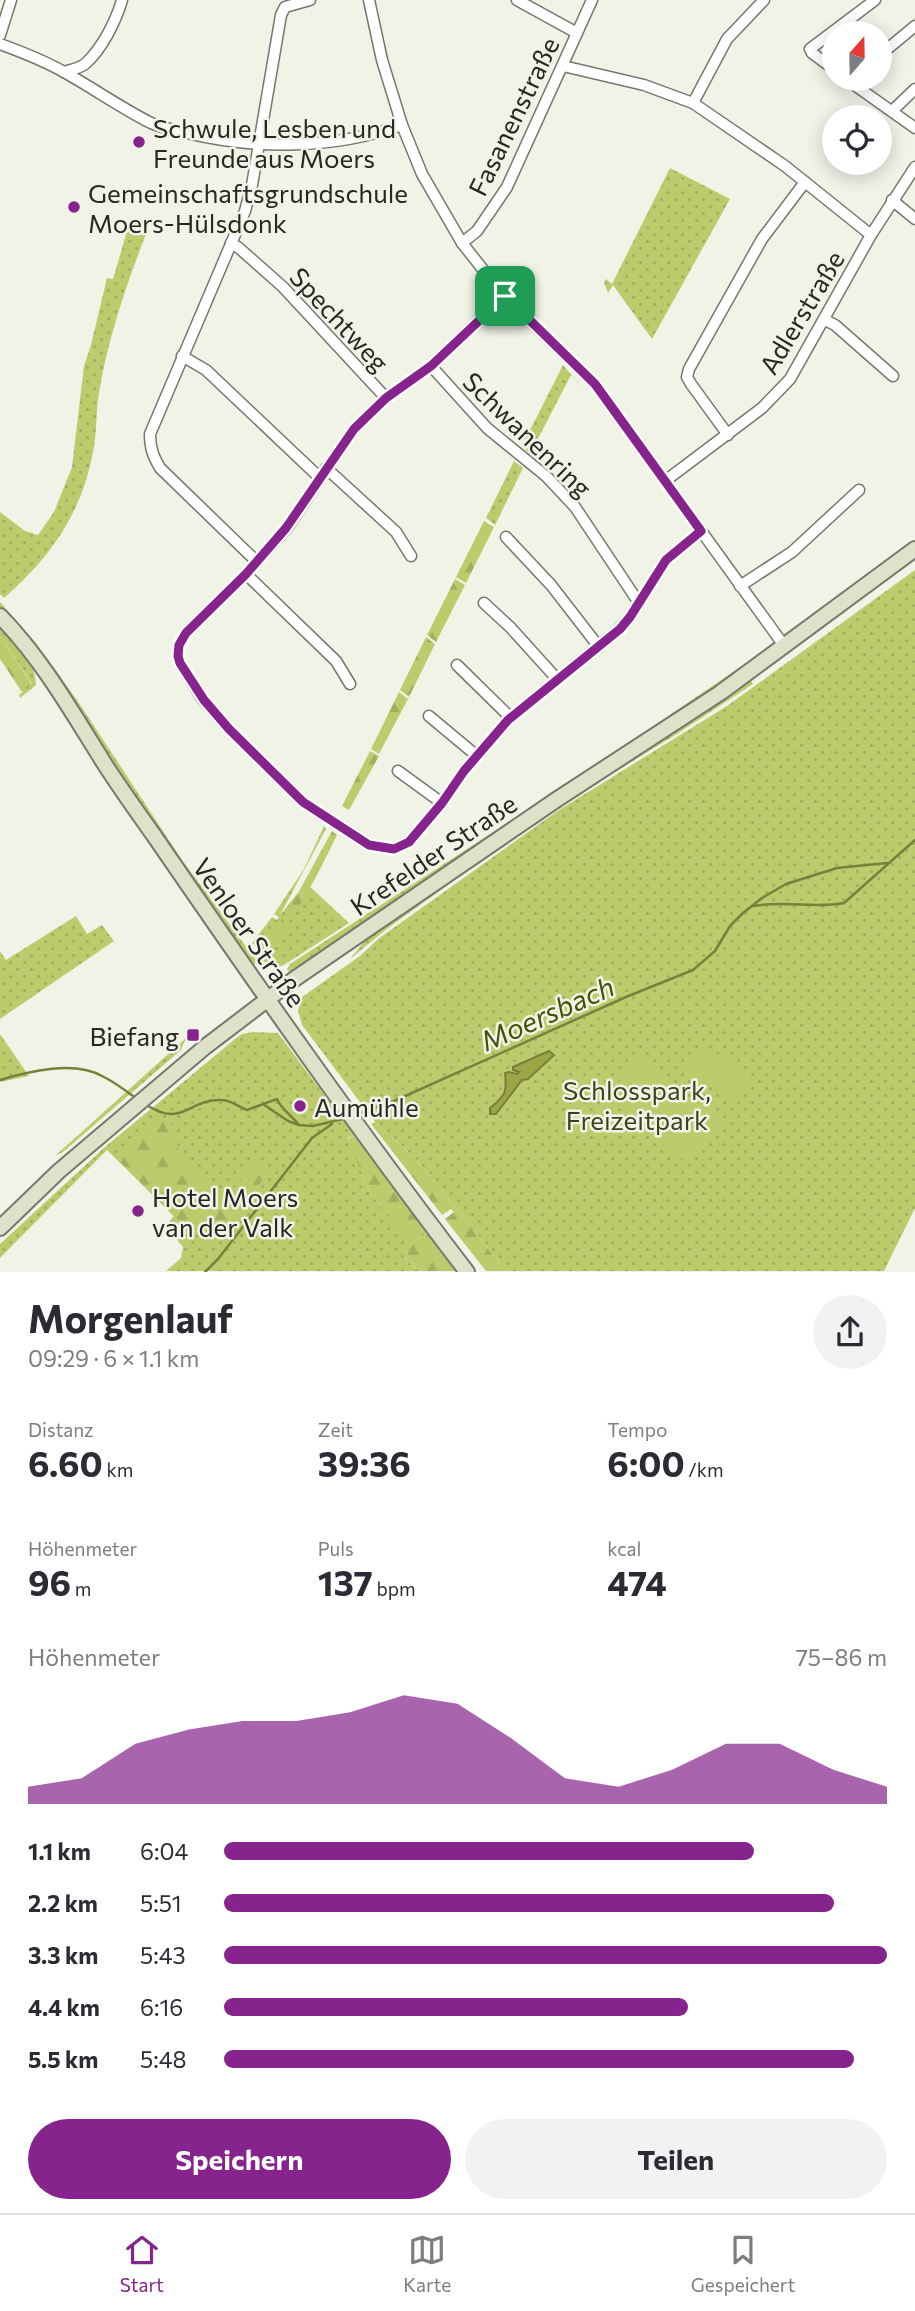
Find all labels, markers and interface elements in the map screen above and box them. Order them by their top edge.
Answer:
north arrow [822,21,892,91]
map controls [822,21,892,175]
street label: Fasanenstraße [461,32,565,200]
button: locate [822,105,892,175]
place label: Schwule, Lesben und Freunde aus Moers [153,112,396,173]
marker: Schwule, Lesben und Freunde aus Moers [131,134,147,150]
place label: Gemeinschaftsgrundschule Moers-Hülsdonk [88,177,408,238]
marker: Gemeinschaftsgrundschule Moers-Hülsdonk [66,199,82,215]
street label: Adlerstraße [752,245,850,379]
street label: Spechtweg [284,261,396,377]
pin [475,266,535,326]
icon: arrive [486,277,524,315]
street label: Schwanenring [457,365,599,503]
street label: Krefelder Straße [344,787,522,921]
street label: Venloer Straße [187,852,313,1012]
water label: Moersbach [475,968,619,1058]
place label: Biefang [89,1020,179,1051]
marker: Biefang [185,1027,201,1043]
park label: Schlosspark, Freizeitpark [563,1074,711,1135]
place label: Aumühle [314,1091,419,1122]
marker: Aumühle [292,1098,308,1114]
place label: Hotel Moers van der Valk [152,1181,298,1242]
marker: Hotel Moers van der Valk [130,1203,146,1219]
text: Morgenlauf [28,1294,233,1341]
button: share [813,1295,887,1369]
text: 09:29 · 6 × 1.1 km [28,1344,199,1372]
text: Distanz [28,1418,94,1441]
text: Zeit [318,1418,353,1441]
text: Tempo [607,1418,667,1441]
text: 6.60 [28,1441,103,1484]
text: 39:36 [318,1441,411,1484]
text: 6:00 [607,1441,685,1484]
text: km [103,1458,133,1481]
text: /km [685,1458,724,1481]
text: Höhenmeter [28,1537,137,1560]
text: Puls [318,1537,354,1560]
text: kcal [607,1537,641,1560]
text: 96 [28,1560,71,1603]
text: 137 [318,1560,373,1603]
text: 474 [607,1560,667,1603]
text: m [71,1577,91,1600]
text: bpm [373,1577,416,1600]
text: Höhenmeter [28,1643,160,1671]
text: 75–86 m [796,1643,887,1671]
text: 1.1 km [28,1837,91,1865]
text: 6:04 [140,1837,188,1865]
text: 2.2 km [28,1889,98,1917]
text: 5:51 [140,1889,182,1917]
text: 3.3 km [28,1941,98,1969]
text: 5:43 [140,1941,186,1969]
text: 4.4 km [28,1993,100,2021]
text: 6:16 [140,1993,183,2021]
text: 5.5 km [28,2045,98,2073]
text: 5:48 [140,2045,186,2073]
button: Speichern [28,2119,451,2199]
button: Teilen [465,2119,887,2199]
tab: Start [120,2231,164,2296]
tab: Karte [403,2231,451,2296]
tab: Gespeichert [691,2231,795,2296]

